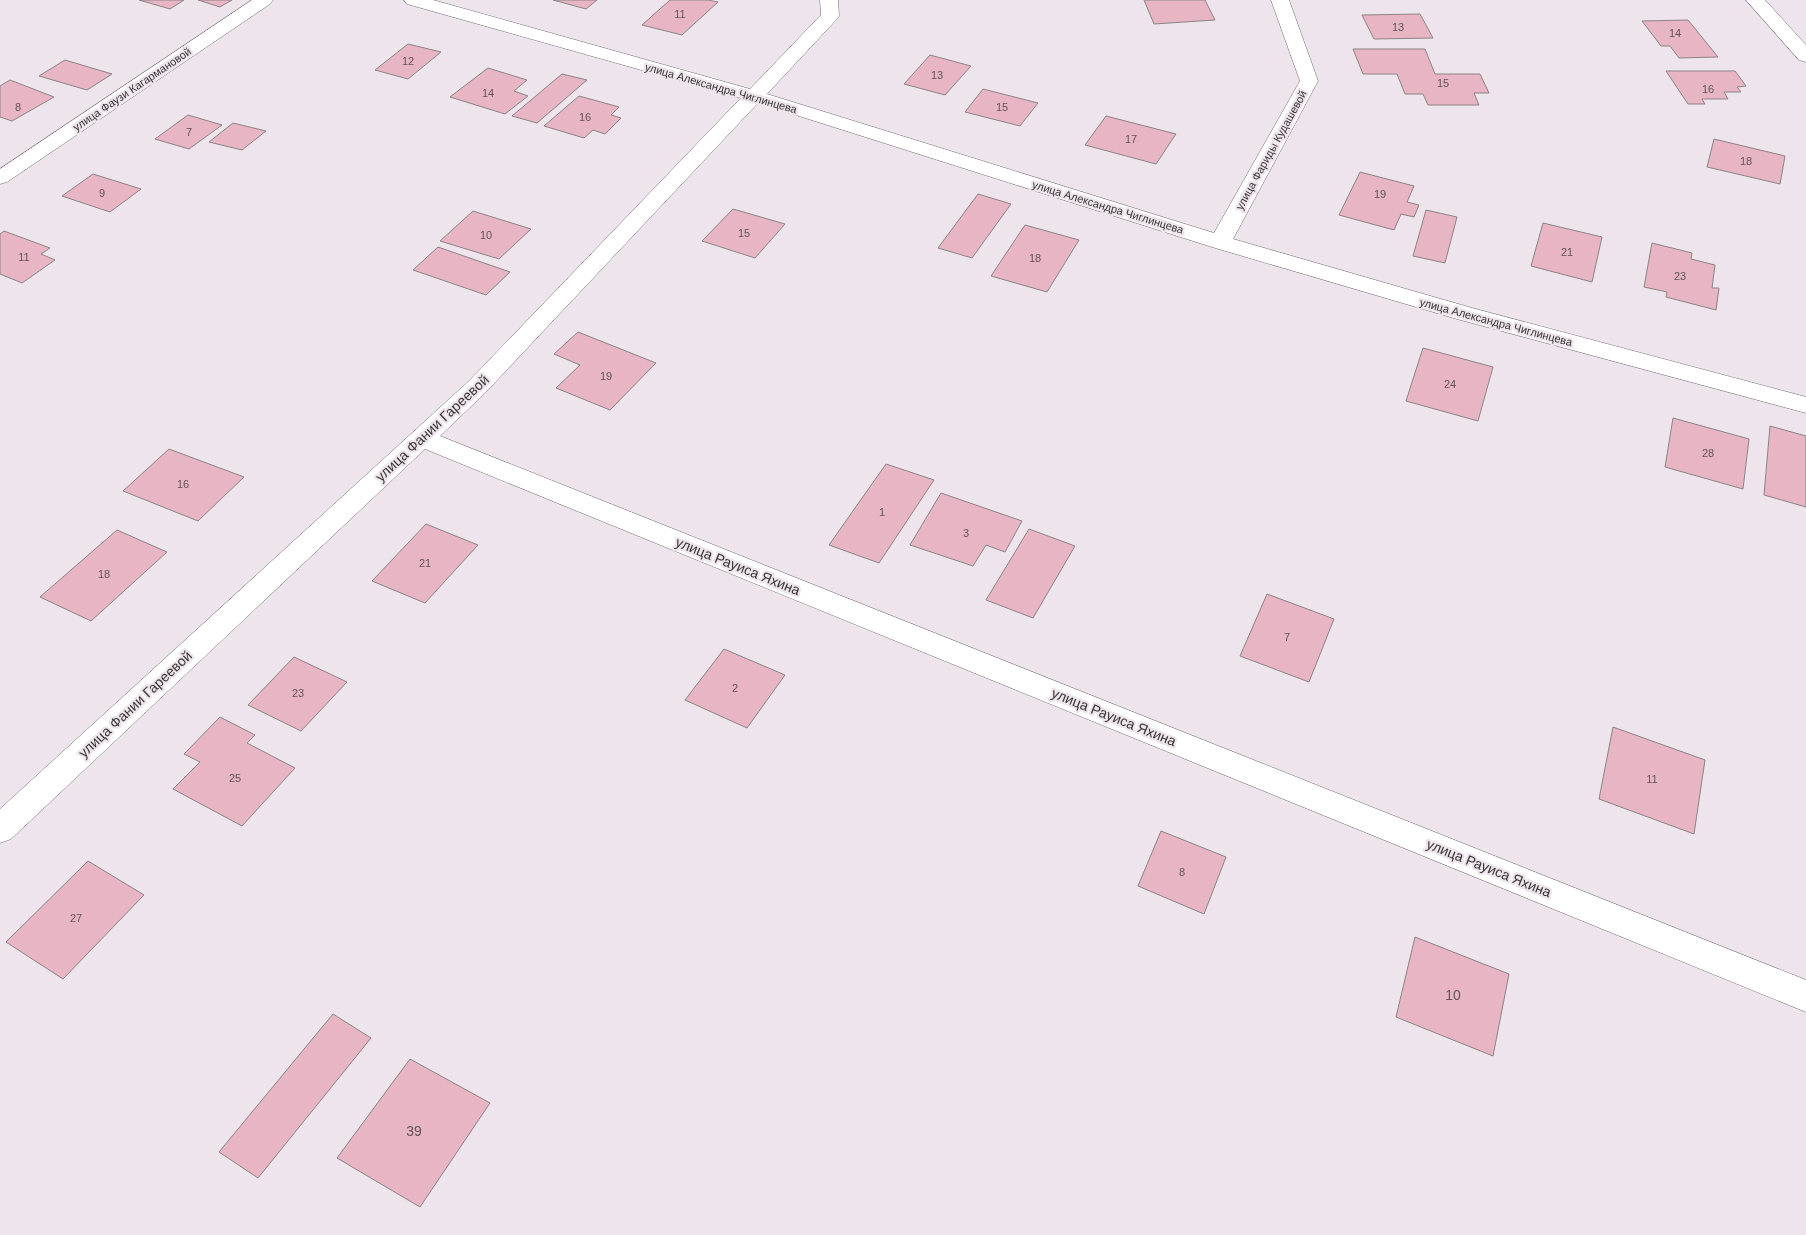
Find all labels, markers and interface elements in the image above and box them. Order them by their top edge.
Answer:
house number: 11 [674,8,686,20]
house number: 13 [1392,21,1404,33]
house number: 14 [1669,27,1681,39]
street label: улица Фаузи Кагармановой [71,45,193,133]
house number: 12 [402,55,414,67]
street label: улица Александра Чиглинцева [644,61,799,116]
house number: 13 [931,69,943,81]
house number: 15 [1437,77,1449,89]
house number: 16 [1702,83,1714,95]
house number: 14 [482,87,494,99]
street label: улица Фариды Кудашевой [1233,88,1309,212]
house number: 8 [15,101,21,113]
house number: 15 [996,101,1008,113]
house number: 16 [579,111,591,123]
house number: 7 [186,126,192,138]
house number: 17 [1125,133,1137,145]
house number: 18 [1740,155,1752,167]
street label: улица Александра Чиглинцева [1031,178,1186,236]
house number: 9 [99,187,105,199]
house number: 19 [1374,188,1386,200]
house number: 15 [738,227,750,239]
house number: 10 [480,229,492,241]
house number: 21 [1561,246,1573,258]
house number: 11 [18,251,30,263]
house number: 18 [1029,252,1041,264]
house number: 23 [1674,270,1686,282]
street label: улица Александра Чиглинцева [1418,296,1574,348]
house number: 19 [600,370,612,382]
street label: улица Фании Гареевой [372,371,492,485]
house number: 24 [1444,378,1456,390]
house number: 28 [1702,447,1714,459]
house number: 16 [177,478,189,490]
house number: 1 [879,506,885,518]
house number: 3 [963,527,969,539]
street label: улица Рауиса Яхина [673,534,803,598]
house number: 21 [419,557,431,569]
house number: 18 [98,568,110,580]
house number: 7 [1284,631,1290,643]
street label: улица Фании Гареевой [75,647,195,761]
house number: 2 [732,682,738,694]
street label: улица Рауиса Яхина [1049,685,1179,749]
house number: 23 [292,687,304,699]
house number: 25 [229,772,241,784]
house number: 11 [1646,773,1658,785]
street label: улица Рауиса Яхина [1424,836,1554,900]
house number: 8 [1179,866,1185,878]
house number: 27 [70,912,82,924]
house number: 10 [1445,987,1461,1003]
house number: 39 [406,1123,422,1139]

